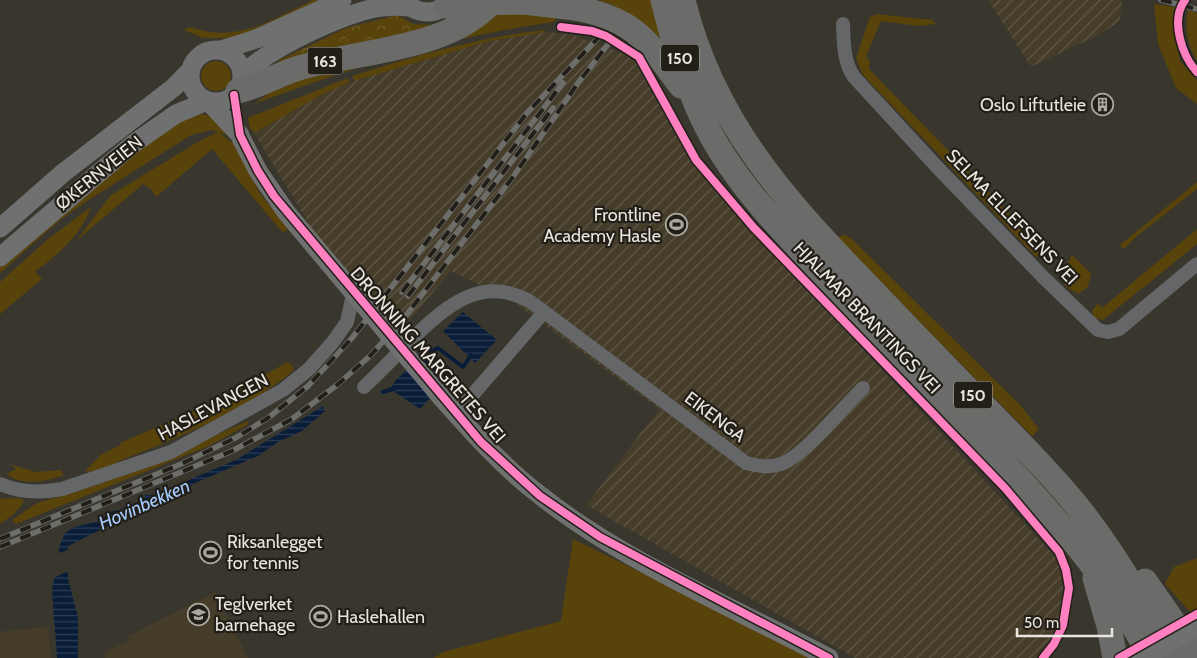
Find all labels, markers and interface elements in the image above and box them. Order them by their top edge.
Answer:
road number: 150 [661,44,699,72]
road number: 163 [308,48,342,74]
building icon: Oslo Liftutleie [1090,93,1114,117]
place label: Oslo Liftutleie [980,94,1086,116]
street label: ØKERNVEIEN [51,131,147,215]
street label: SELMA ELLEFSENS VEI [942,145,1082,289]
place label: Frontline Academy Hasle [543,204,661,247]
sports icon: Frontline Academy Hasle [665,213,689,237]
street label: HJALMAR BRANTINGS VEI [789,238,945,398]
street label: DRONNING MARGRETES VEI [346,263,510,447]
street label: HASLEVANGEN [154,369,272,445]
road number: 150 [954,382,992,408]
street label: EIKENGA [680,387,750,447]
water label: Hovinbekken [95,474,194,535]
place label: Riksanlegget for tennis [227,531,322,574]
sports icon: Riksanlegget for tennis [199,540,223,564]
place label: Teglverket barnehage [215,593,295,636]
school or university icon: Teglverket barnehage [187,602,211,626]
sports icon: Haslehallen [309,605,333,629]
place label: Haslehallen [337,606,425,628]
scale bar [1017,606,1112,638]
text: 50 m [1024,614,1059,632]

